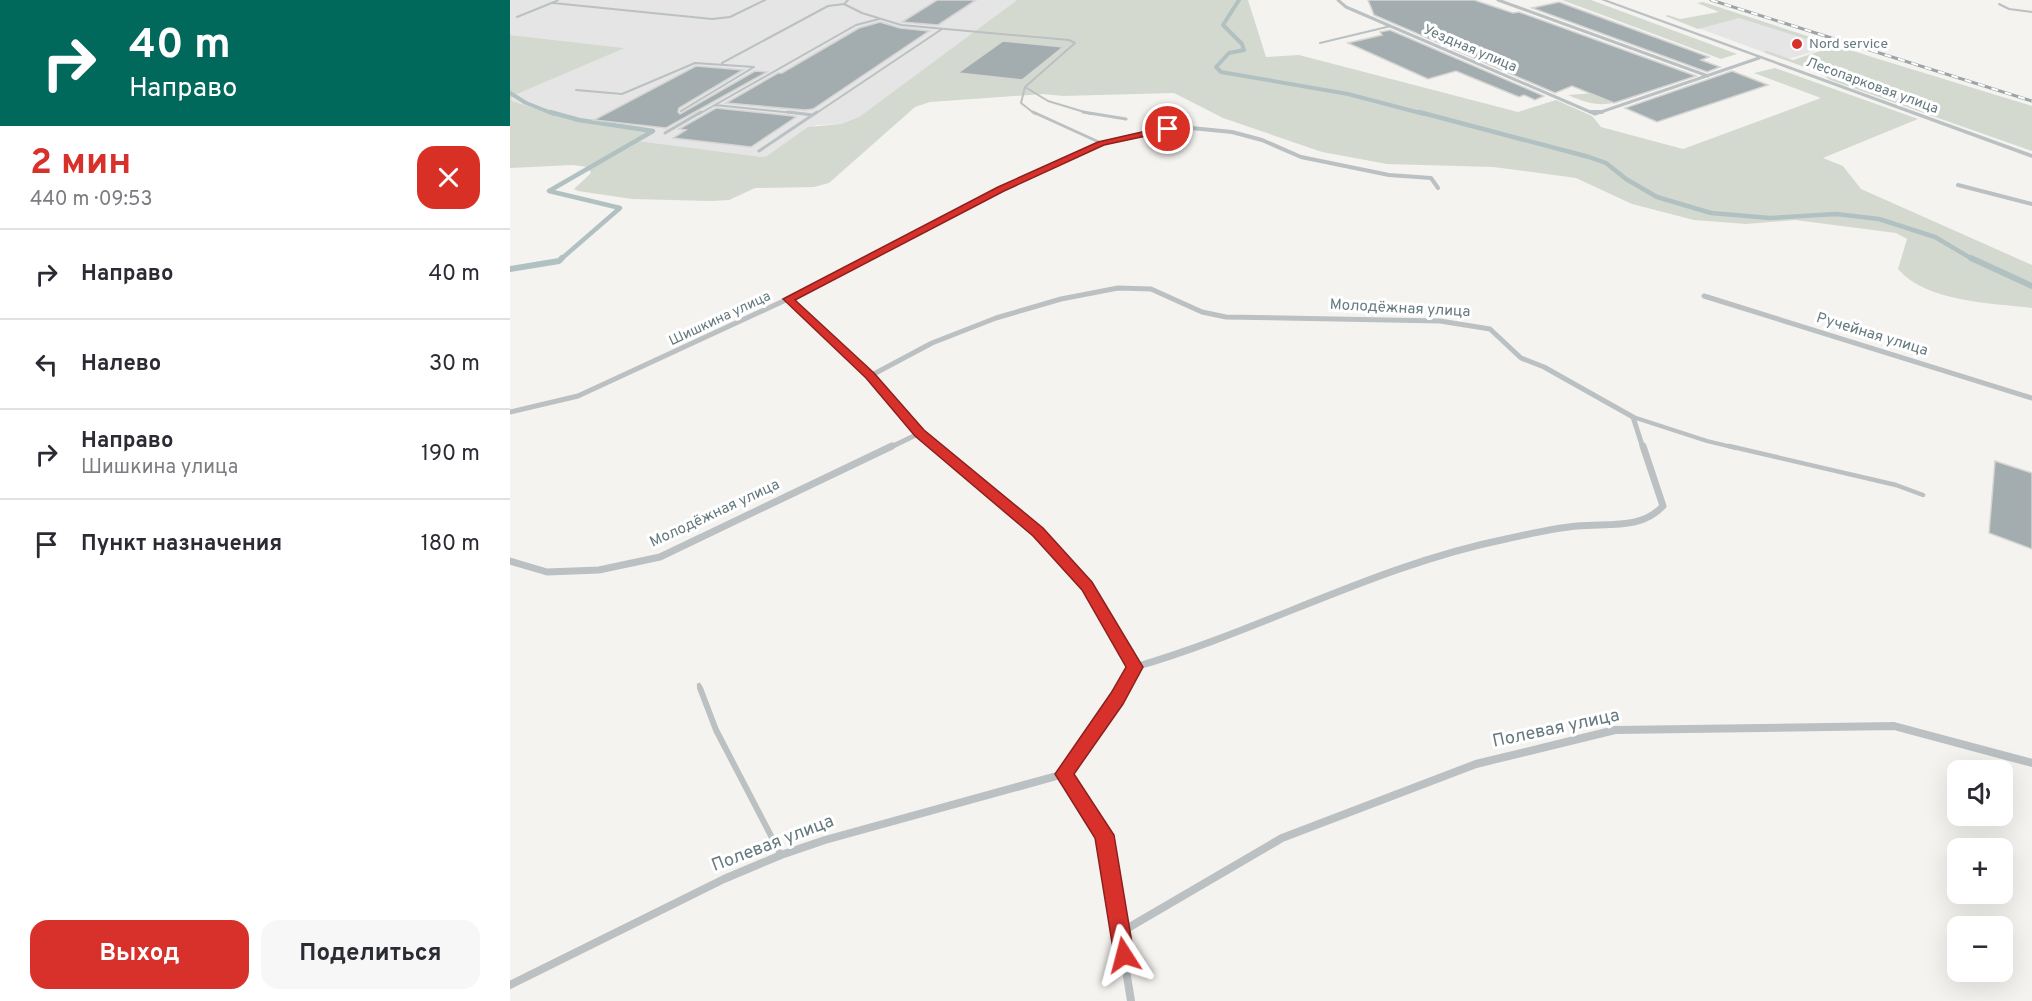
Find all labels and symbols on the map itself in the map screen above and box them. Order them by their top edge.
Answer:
street label: Уездная улица [1421,22,1519,76]
place label: Nord service [1809,36,1888,53]
marker: Nord service [1790,37,1804,51]
street label: Лесопарковая улица [1803,54,1941,118]
pin [1142,103,1193,154]
street label: Шишкина улица [667,288,773,350]
street label: Молодёжная улица [1329,296,1471,322]
street label: Ручейная улица [1814,309,1930,361]
street label: Молодёжная улица [647,476,783,552]
street label: Полевая улица [1490,704,1622,754]
street label: Полевая улица [709,810,837,878]
position arrow [1092,923,1156,987]

